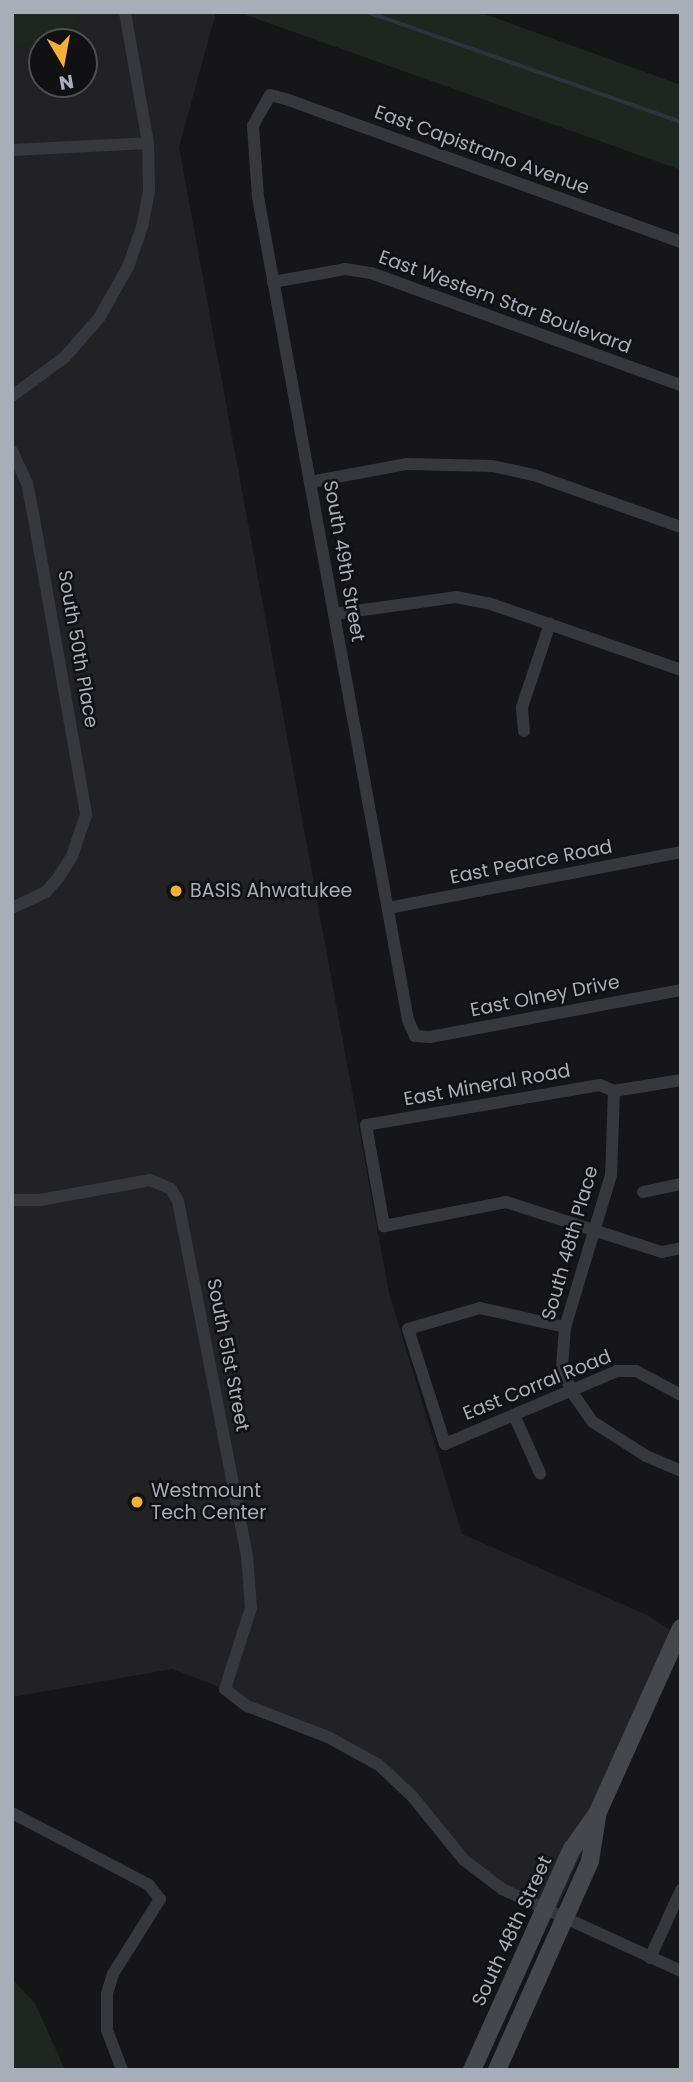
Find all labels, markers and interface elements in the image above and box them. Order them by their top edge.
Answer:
north arrow [28,28,98,98]
text: N [57,68,76,97]
street label: East Capistrano Avenue [371,100,593,200]
street label: East Western Star Boulevard [376,246,634,358]
street label: South 49th Street [319,479,369,643]
street label: South 50th Place [53,568,103,730]
street label: East Pearce Road [448,835,614,889]
place label: BASIS Ahwatukee [190,880,352,902]
marker: BASIS Ahwatukee [168,883,184,899]
street label: East Olney Drive [468,970,622,1022]
street label: East Mineral Road [402,1059,572,1111]
street label: South 48th Place [537,1163,603,1323]
street label: South 51st Street [202,1277,254,1433]
street label: East Corral Road [460,1345,614,1425]
place label: Westmount Tech Center [151,1480,266,1524]
marker: Westmount Tech Center [129,1494,145,1510]
street label: South 48th Street [467,1852,557,2010]

